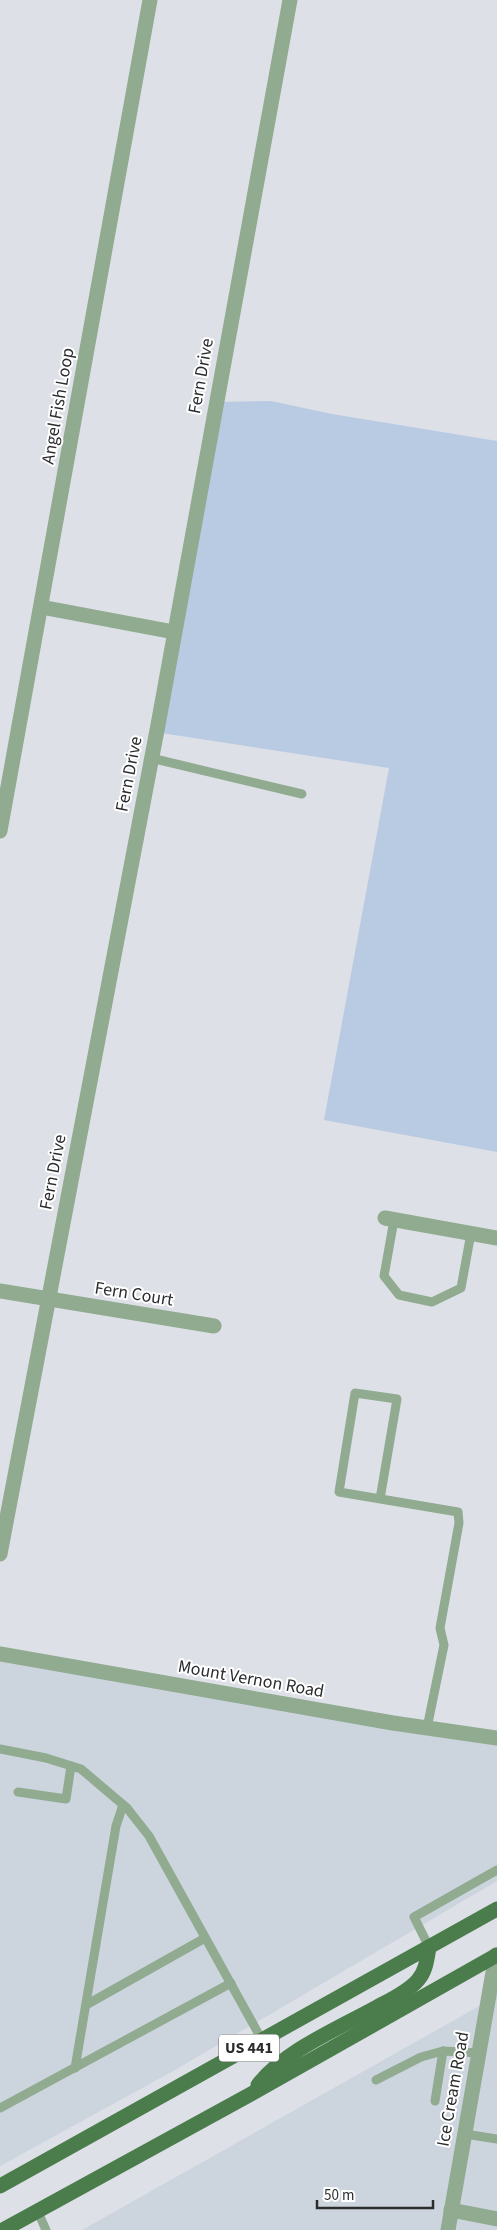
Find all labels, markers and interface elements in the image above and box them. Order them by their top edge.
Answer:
street label: Fern Drive [182,336,220,416]
street label: Angel Fish Loop [35,346,81,466]
street label: Fern Drive [109,734,149,814]
street label: Fern Drive [33,1132,73,1212]
street label: Fern Court [93,1275,175,1313]
street label: Mount Vernon Road [176,1654,326,1704]
street label: Ice Cream Road [431,2030,475,2148]
road number: US 441 [219,2035,279,2062]
scale bar [317,2178,433,2210]
text: 50 m [324,2185,354,2206]

